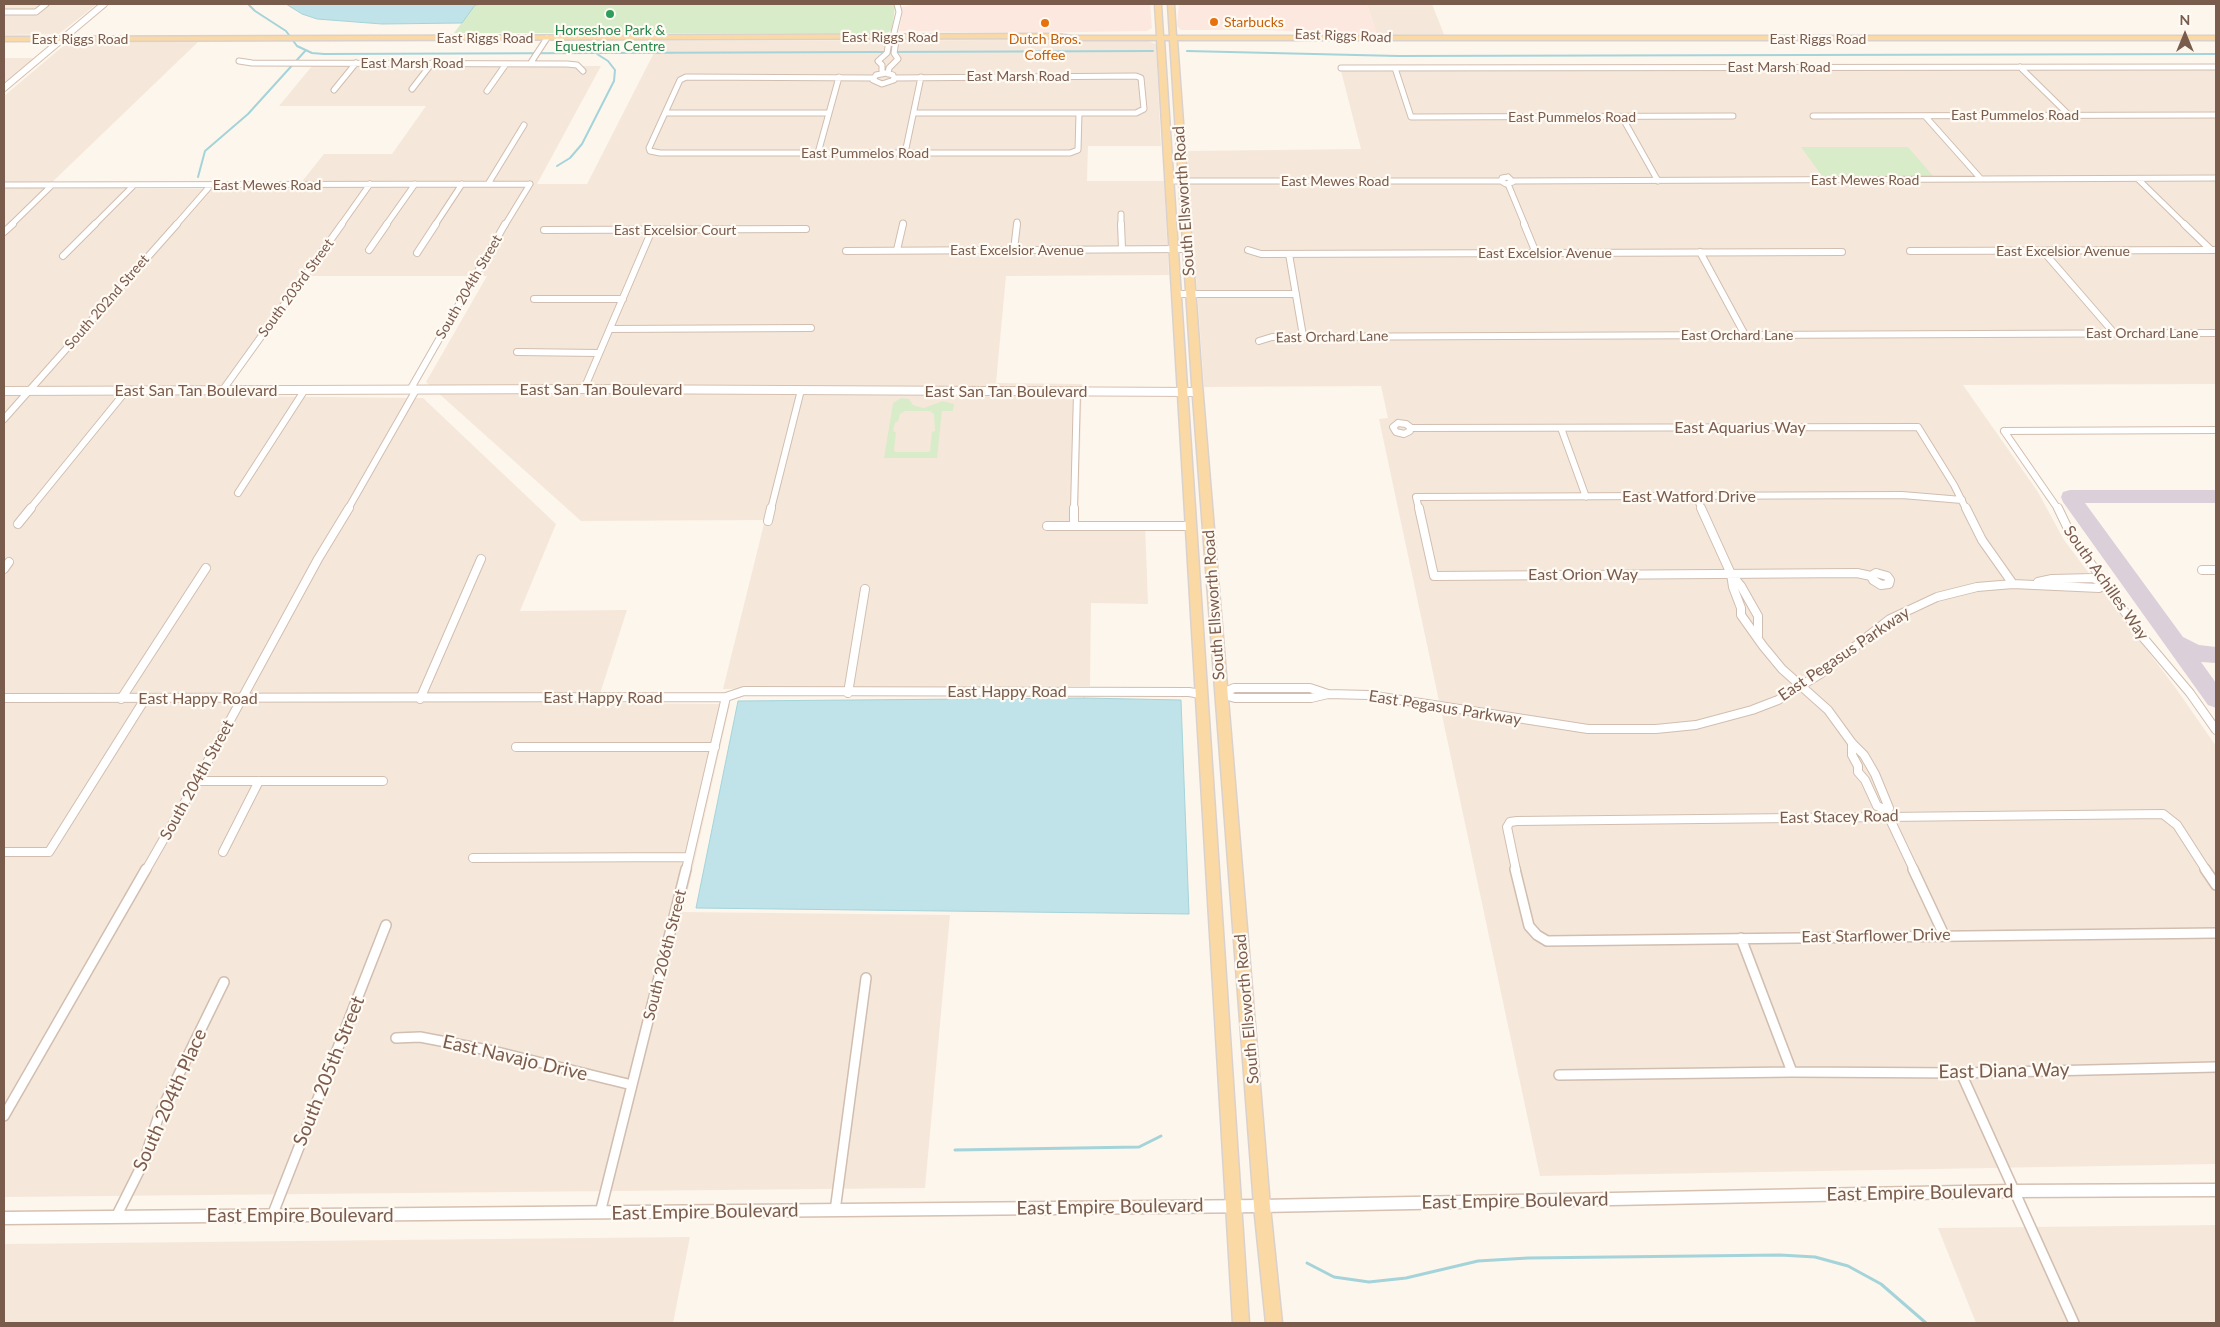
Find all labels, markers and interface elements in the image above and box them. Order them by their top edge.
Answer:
marker: Horseshoe Park & Equestrian Centre [604,8,616,20]
north arrow [2160,10,2210,60]
text: N [2180,11,2190,28]
place label: Starbucks [1224,14,1284,30]
marker: Starbucks [1208,16,1220,28]
marker: Dutch Bros. Coffee [1039,17,1051,29]
place label: Horseshoe Park & Equestrian Centre [555,22,665,54]
street label: East Riggs Road [1294,26,1392,46]
street label: East Riggs Road [842,29,938,45]
street label: East Riggs Road [437,30,533,46]
street label: East Riggs Road [32,31,128,47]
place label: Dutch Bros. Coffee [1009,31,1081,64]
street label: East Riggs Road [1770,31,1866,47]
street label: East Marsh Road [361,55,463,71]
street label: East Marsh Road [1728,59,1830,75]
street label: East Marsh Road [967,68,1069,84]
street label: East Pummelos Road [1951,107,2079,123]
street label: East Pummelos Road [1508,109,1636,125]
street label: South Ellsworth Road [1169,125,1199,277]
street label: East Pummelos Road [801,145,929,161]
street label: East Mewes Road [1811,172,1919,188]
street label: East Mewes Road [1281,173,1389,189]
street label: East Mewes Road [213,177,321,193]
street label: East Excelsior Court [614,222,736,238]
street label: South 204th Street [432,232,506,342]
street label: South 203rd Street [255,236,337,340]
street label: East Excelsior Avenue [950,242,1084,258]
street label: East Excelsior Avenue [1996,243,2130,259]
street label: East Excelsior Avenue [1478,245,1612,261]
street label: South 202nd Street [61,251,153,353]
street label: East Orchard Lane [2086,325,2198,341]
street label: East Orchard Lane [1681,327,1793,343]
street label: East Orchard Lane [1276,328,1388,346]
street label: East San Tan Boulevard [520,380,682,400]
street label: East San Tan Boulevard [115,381,277,401]
street label: East San Tan Boulevard [925,382,1087,402]
street label: East Aquarius Way [1674,418,1806,438]
street label: East Watford Drive [1622,487,1756,507]
street label: South Achilles Way [2059,522,2153,644]
street label: South Ellsworth Road [1199,529,1229,681]
street label: East Orion Way [1528,565,1638,585]
street label: East Pegasus Parkway [1775,603,1913,705]
street label: East Happy Road [947,682,1067,702]
street label: East Pegasus Parkway [1367,686,1523,730]
street label: East Happy Road [543,688,663,708]
street label: East Happy Road [138,689,258,709]
street label: South 204th Street [156,717,238,843]
street label: East Stacey Road [1779,806,1899,828]
street label: South 206th Street [639,888,691,1022]
street label: East Starflower Drive [1801,925,1951,947]
street label: South Ellsworth Road [1231,933,1263,1085]
street label: South 205th Street [289,993,369,1149]
street label: South 204th Place [128,1025,212,1175]
street label: East Navajo Drive [440,1030,590,1086]
street label: East Diana Way [1938,1058,2070,1084]
street label: East Empire Boulevard [1826,1180,2014,1206]
street label: East Empire Boulevard [1421,1188,1609,1214]
street label: East Empire Boulevard [1016,1194,1204,1220]
street label: East Empire Boulevard [611,1199,799,1225]
street label: East Empire Boulevard [206,1205,394,1227]

